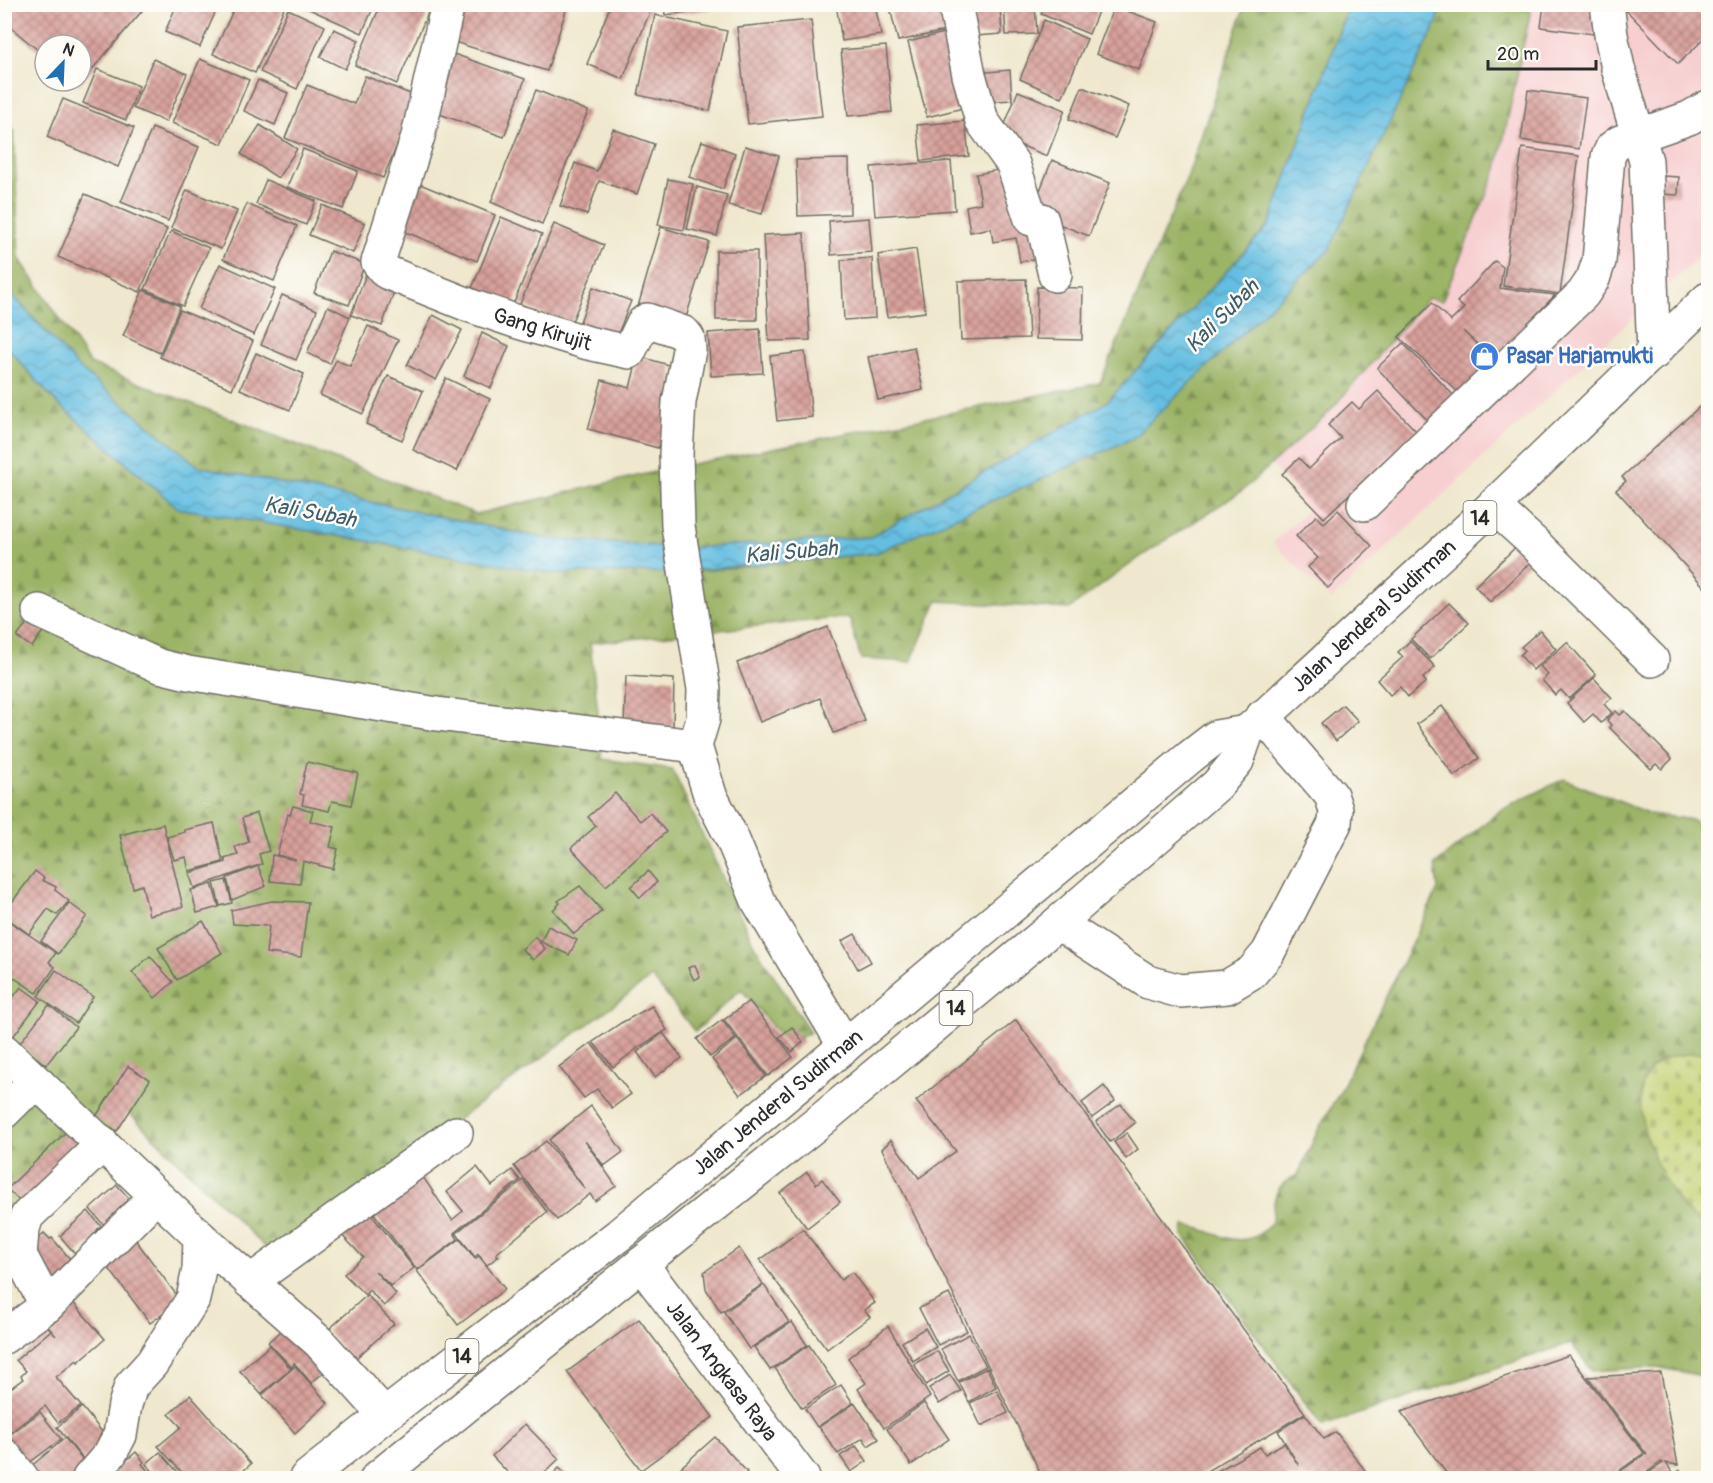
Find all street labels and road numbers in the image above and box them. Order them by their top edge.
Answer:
street label: Gang Kirujit [490,301,595,357]
road number: 14 [1464,501,1496,535]
street label: Jalan Jenderal Sudirman [1286,533,1462,698]
road number: 14 [940,991,972,1025]
street label: Jalan Jenderal Sudirman [687,1023,868,1181]
street label: Jalan Angkasa Raya [660,1295,784,1447]
road number: 14 [446,1339,478,1373]

